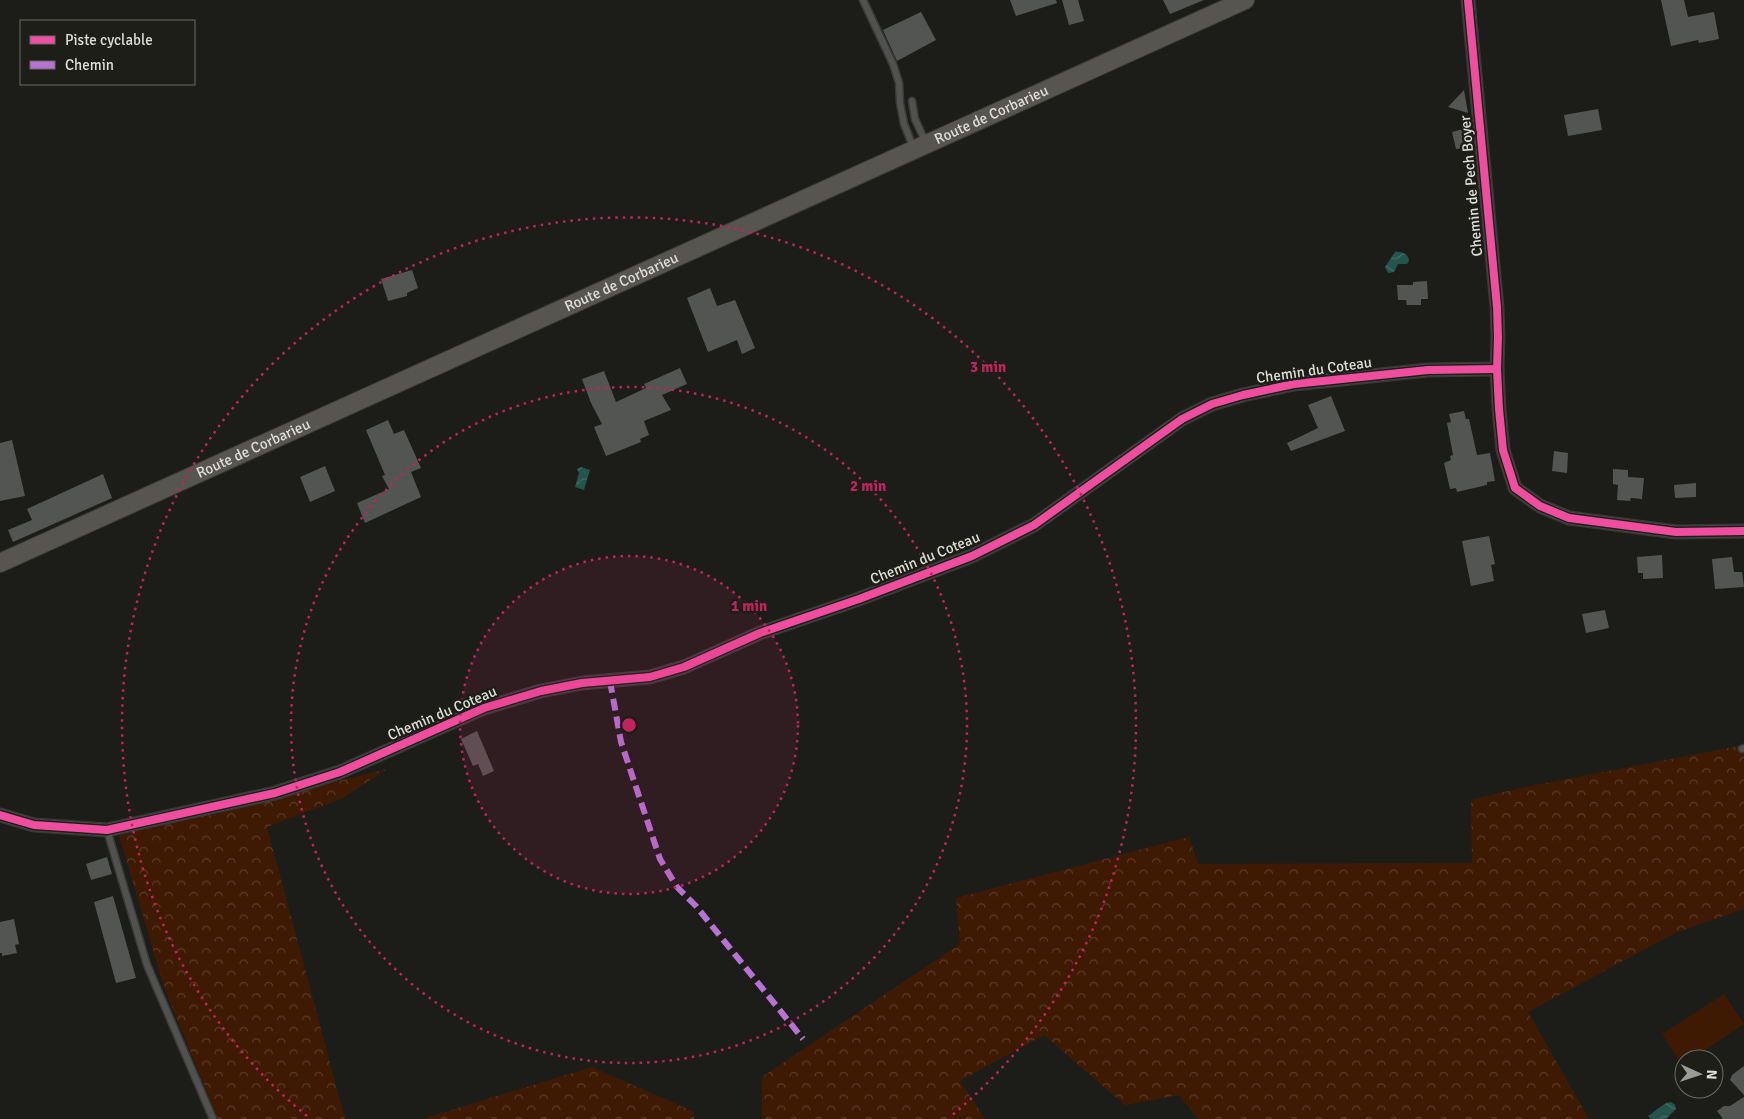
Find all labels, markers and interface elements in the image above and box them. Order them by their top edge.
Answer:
legend [20,20,195,85]
text: Piste cyclable [65,31,153,49]
text: Chemin [65,56,114,74]
street label: Route de Corbarieu [932,81,1051,148]
street label: Chemin de Pech Boyer [1456,114,1486,257]
street label: Route de Corbarieu [562,248,681,316]
street label: Chemin du Coteau [1255,353,1373,387]
text: 3 min [970,358,1006,376]
street label: Route de Corbarieu [194,415,313,482]
text: 2 min [850,477,886,495]
street label: Chemin du Coteau [868,528,982,588]
text: 1 min [731,597,767,615]
street label: Chemin du Coteau [385,682,499,744]
centre of rings [620,716,638,734]
north arrow [1674,1049,1724,1099]
text: N [1703,1069,1720,1080]

